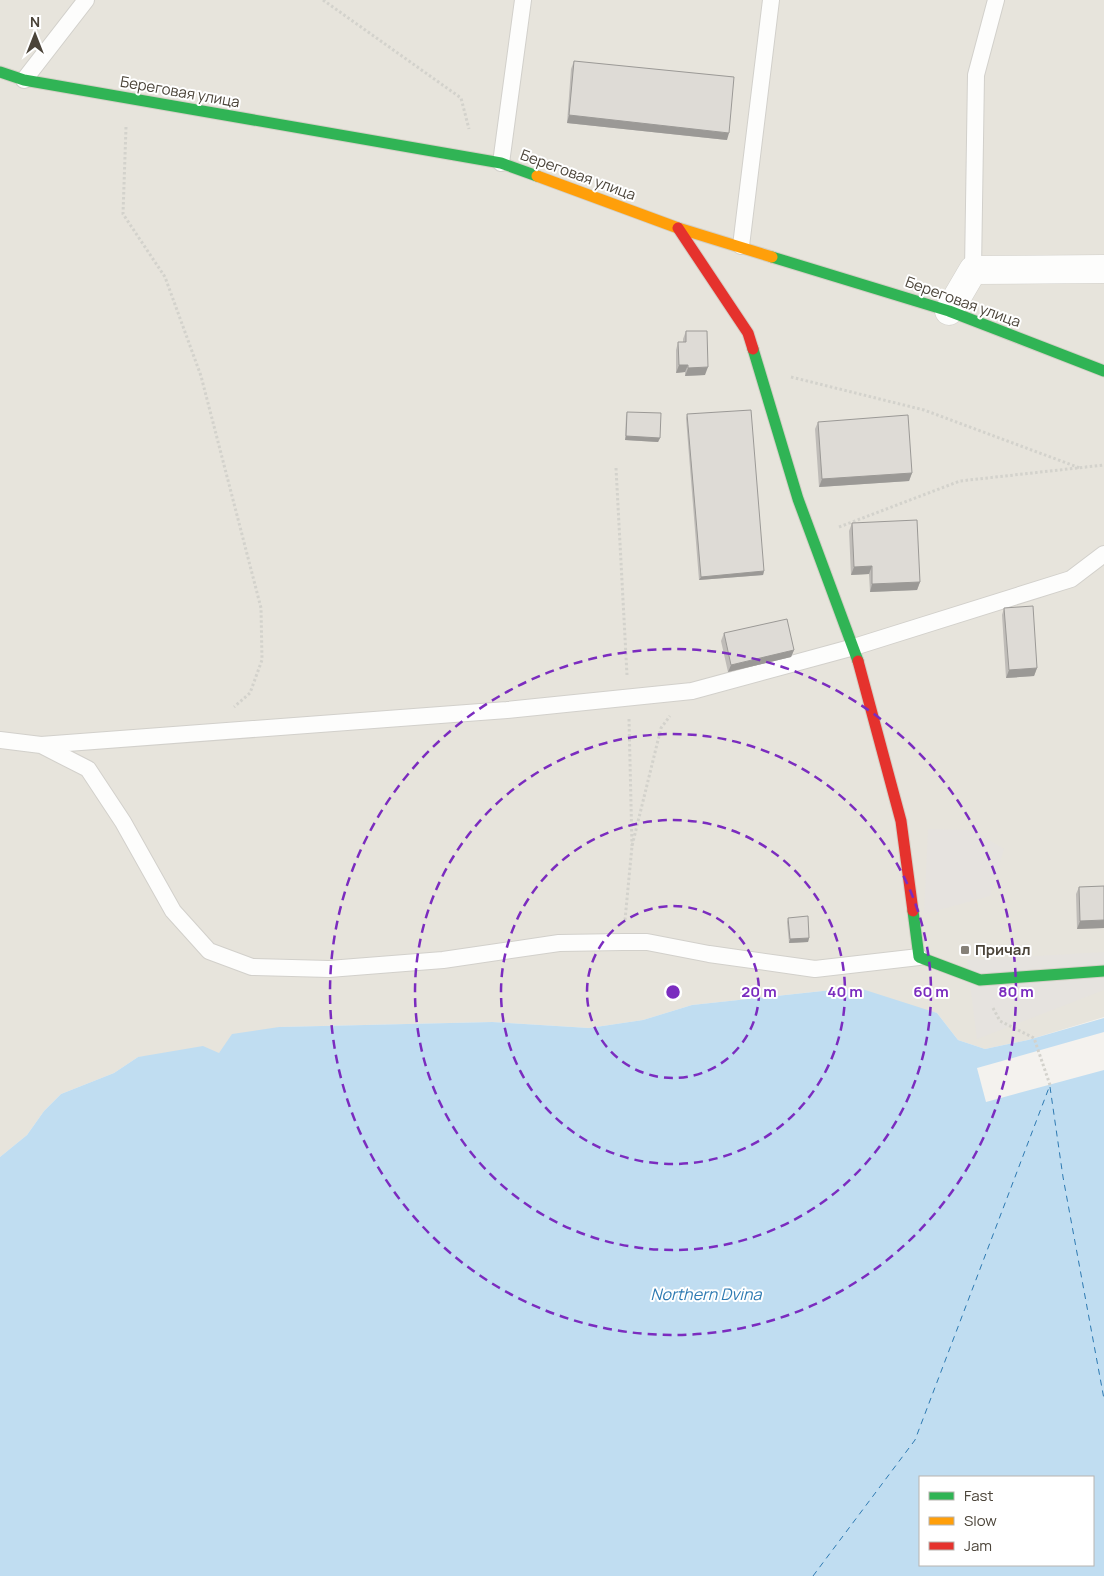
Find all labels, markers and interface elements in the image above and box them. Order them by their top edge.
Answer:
north arrow [10,10,60,60]
text: N [30,12,40,31]
street label: Береговая улица [119,71,242,112]
street label: Береговая улица [518,144,639,205]
street label: Береговая улица [903,271,1024,332]
place label: Причал [975,939,1031,960]
marker: Причал [959,944,971,956]
text: 20 m [741,981,777,1002]
text: 40 m [827,981,863,1002]
text: 60 m [913,981,949,1002]
text: 80 m [998,981,1034,1002]
centre of rings [664,983,682,1001]
water label: Northern Dvina [651,1283,763,1305]
legend [919,1476,1094,1566]
text: Fast [964,1485,993,1506]
text: Slow [964,1510,997,1531]
text: Jam [964,1535,992,1556]

